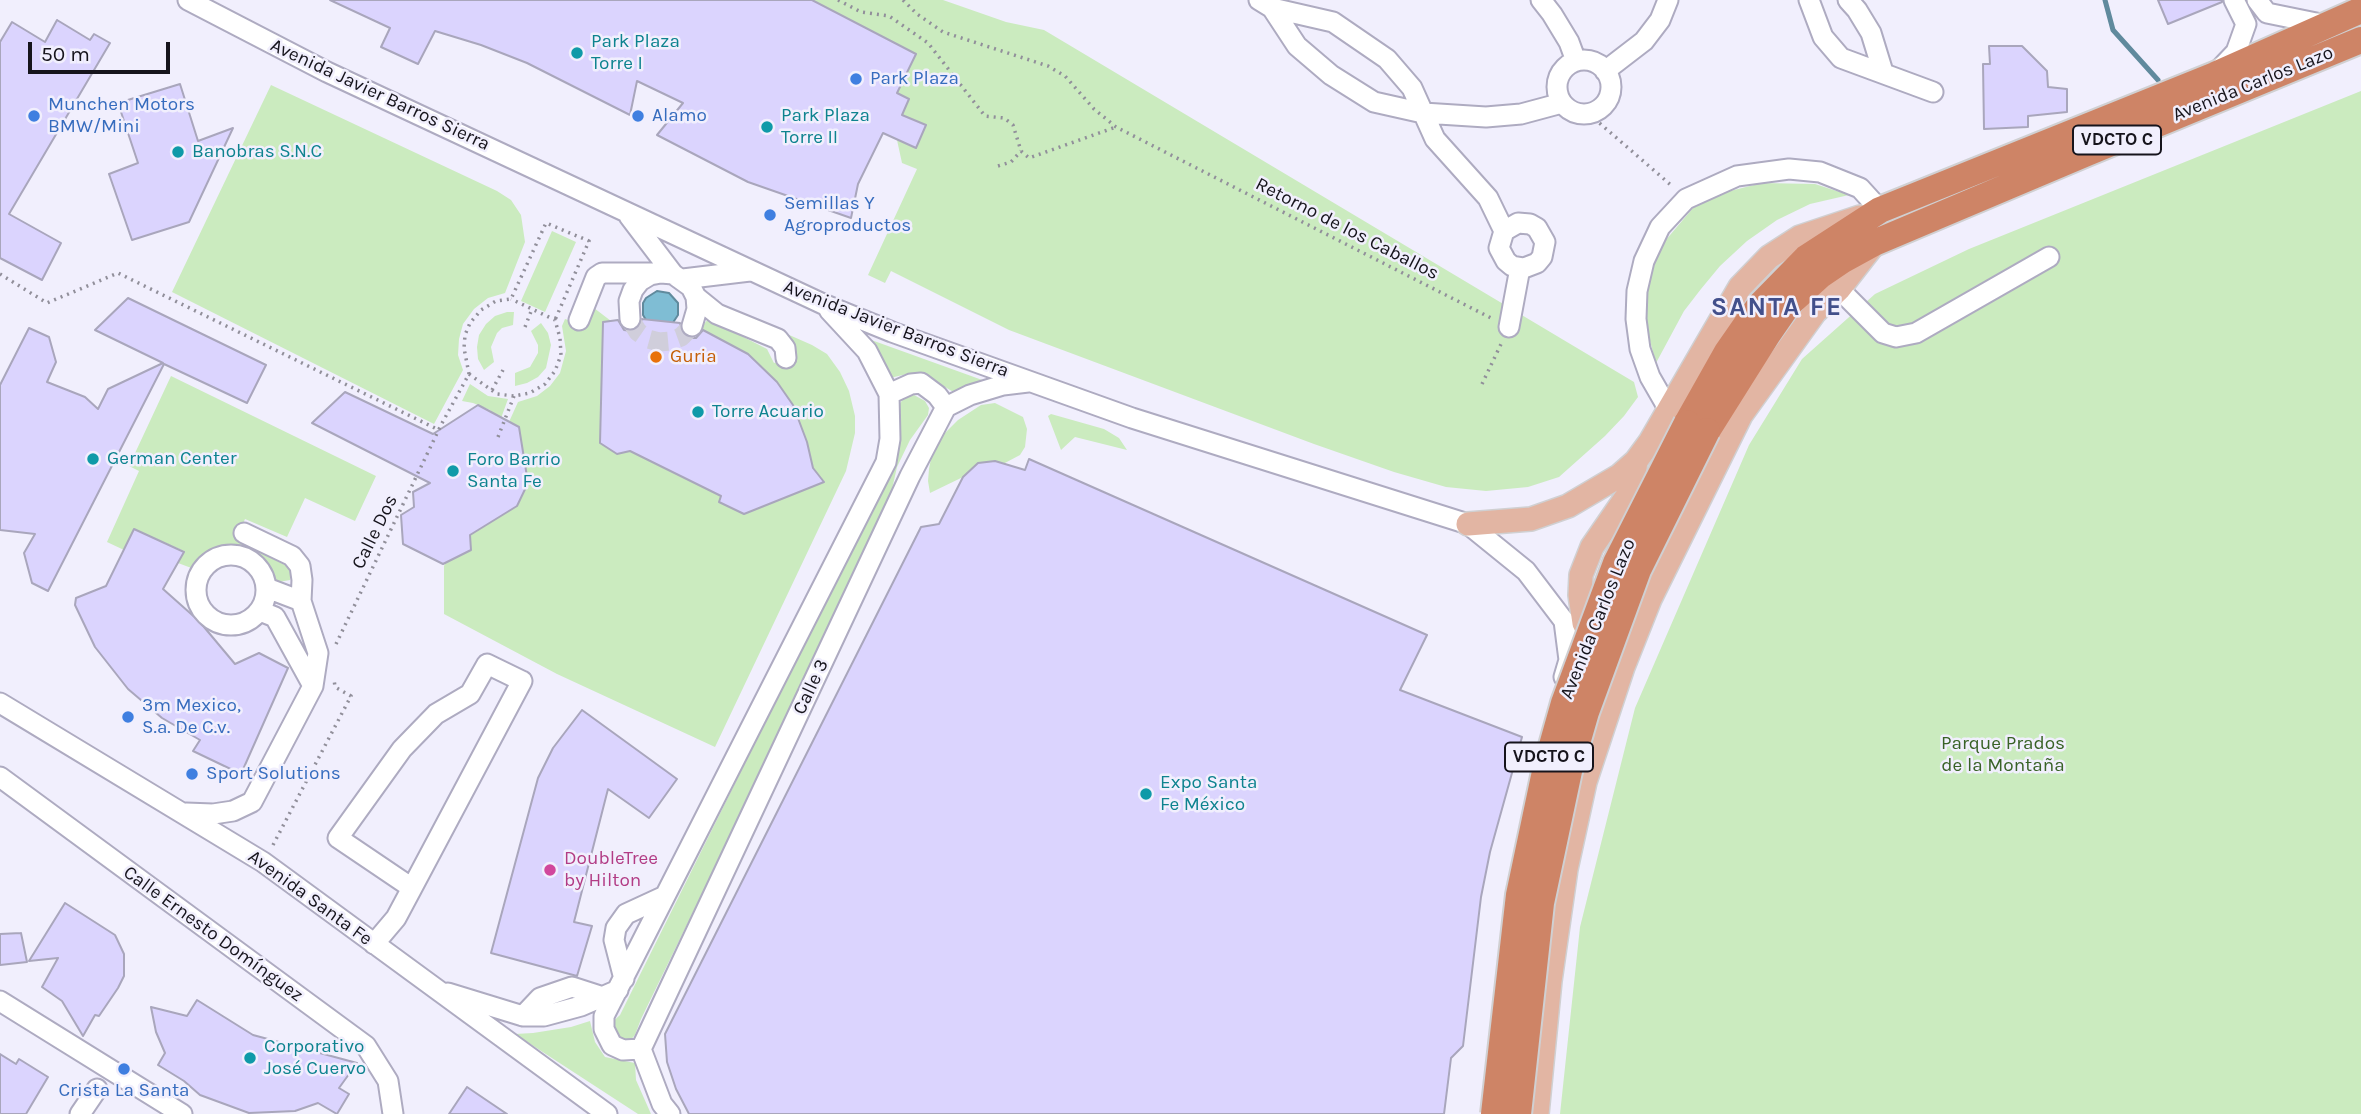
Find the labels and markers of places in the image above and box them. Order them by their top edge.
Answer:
place label: Park Plaza Torre I [591,31,680,75]
marker: Park Plaza Torre I [569,45,585,61]
place label: Park Plaza [870,68,959,90]
marker: Park Plaza [848,71,864,87]
place label: Munchen Motors BMW/Mini [48,94,195,138]
place label: Alamo [652,105,707,127]
place label: Park Plaza Torre II [781,105,870,149]
marker: Munchen Motors BMW/Mini [26,108,42,124]
marker: Alamo [630,108,646,124]
marker: Park Plaza Torre II [759,119,775,135]
place label: Banobras S.N.C [192,141,322,163]
marker: Banobras S.N.C [170,144,186,160]
place label: Semillas Y Agroproductos [784,193,911,237]
marker: Semillas Y Agroproductos [762,207,778,223]
place label: Guria [670,346,717,368]
marker: Guria [648,349,664,365]
place label: Torre Acuario [712,401,824,423]
marker: Torre Acuario [690,404,706,420]
place label: German Center [107,448,237,470]
place label: Foro Barrio Santa Fe [467,449,561,493]
marker: German Center [85,451,101,467]
marker: Foro Barrio Santa Fe [445,463,461,479]
place label: 3m Mexico, S.a. De C.v. [142,695,241,739]
marker: 3m Mexico, S.a. De C.v. [120,709,136,725]
place label: Sport Solutions [206,763,341,785]
marker: Sport Solutions [184,766,200,782]
place label: Expo Santa Fe México [1160,772,1257,816]
marker: Expo Santa Fe México [1138,786,1154,802]
place label: DoubleTree by Hilton [564,848,658,892]
marker: DoubleTree by Hilton [542,862,558,878]
place label: Corporativo José Cuervo [264,1036,366,1080]
marker: Corporativo José Cuervo [242,1050,258,1066]
marker: Crista La Santa [116,1061,132,1077]
place label: Crista La Santa [58,1080,190,1102]

